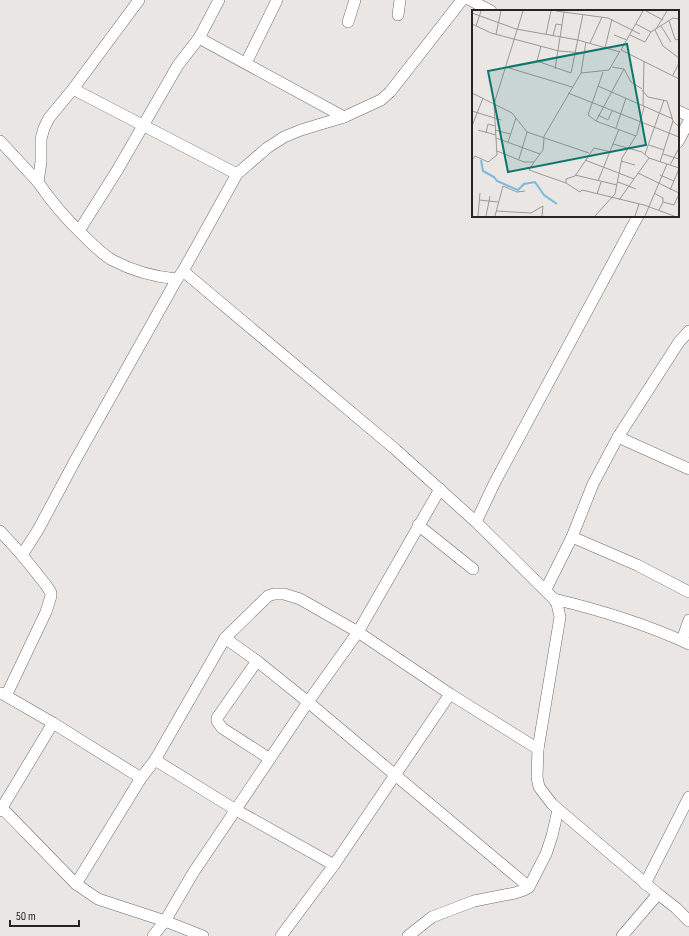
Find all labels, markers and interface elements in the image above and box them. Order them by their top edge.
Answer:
inset map [472,10,679,217]
scale bar [10,902,79,928]
text: 50 m [16,909,36,924]

